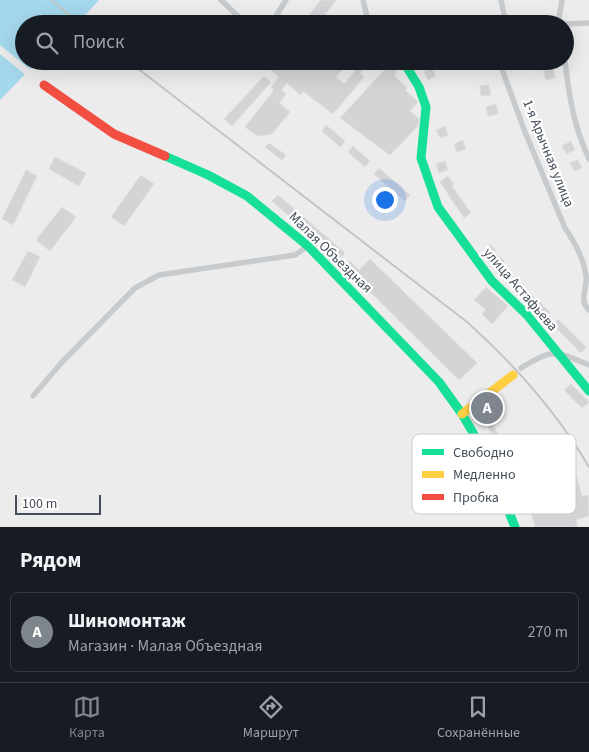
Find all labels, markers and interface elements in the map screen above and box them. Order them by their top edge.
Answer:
search box [15,15,574,70]
icon: search [33,29,61,57]
text: Поиск [73,29,124,56]
street label: 1-я Арычная улица [517,96,579,210]
your location [372,187,398,213]
street label: Малая Объездная [284,208,377,298]
street label: улица Астафьева [478,244,562,336]
pin: A [471,389,503,427]
legend [412,434,576,514]
text: Свободно [453,443,514,463]
text: Медленно [453,465,516,485]
text: Пробка [453,488,499,508]
scale bar [15,492,101,515]
text: 100 m [22,494,57,514]
text: Рядом [20,545,81,575]
text: Шиномонтаж [68,608,186,635]
text: A [32,621,42,643]
text: 270 m [528,621,568,643]
text: Магазин · Малая Объездная [68,635,263,657]
tab: Карта [69,693,105,743]
tab: Маршрут [243,693,299,743]
tab: Сохранённые [437,693,520,743]

